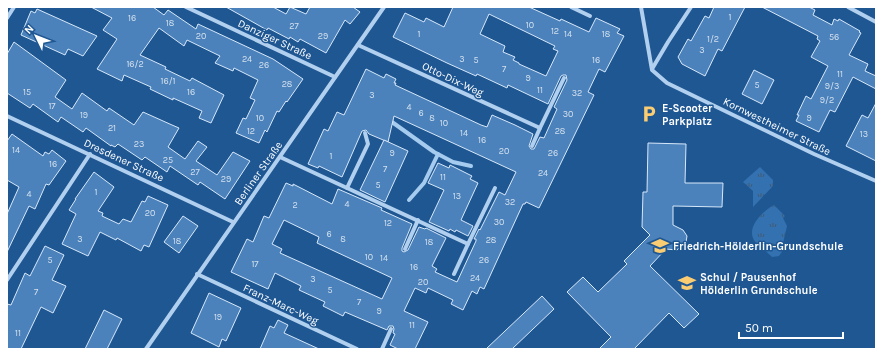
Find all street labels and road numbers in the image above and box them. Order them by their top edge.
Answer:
street label: Danziger Straße [236,17,314,62]
street label: Otto-Dix-Weg [420,60,486,100]
street label: Kornwestheimer Straße [721,95,833,158]
street label: Dresdener Straße [82,136,166,185]
street label: Berliner Straße [232,139,285,208]
street label: Franz-Marc-Weg [241,281,321,328]

